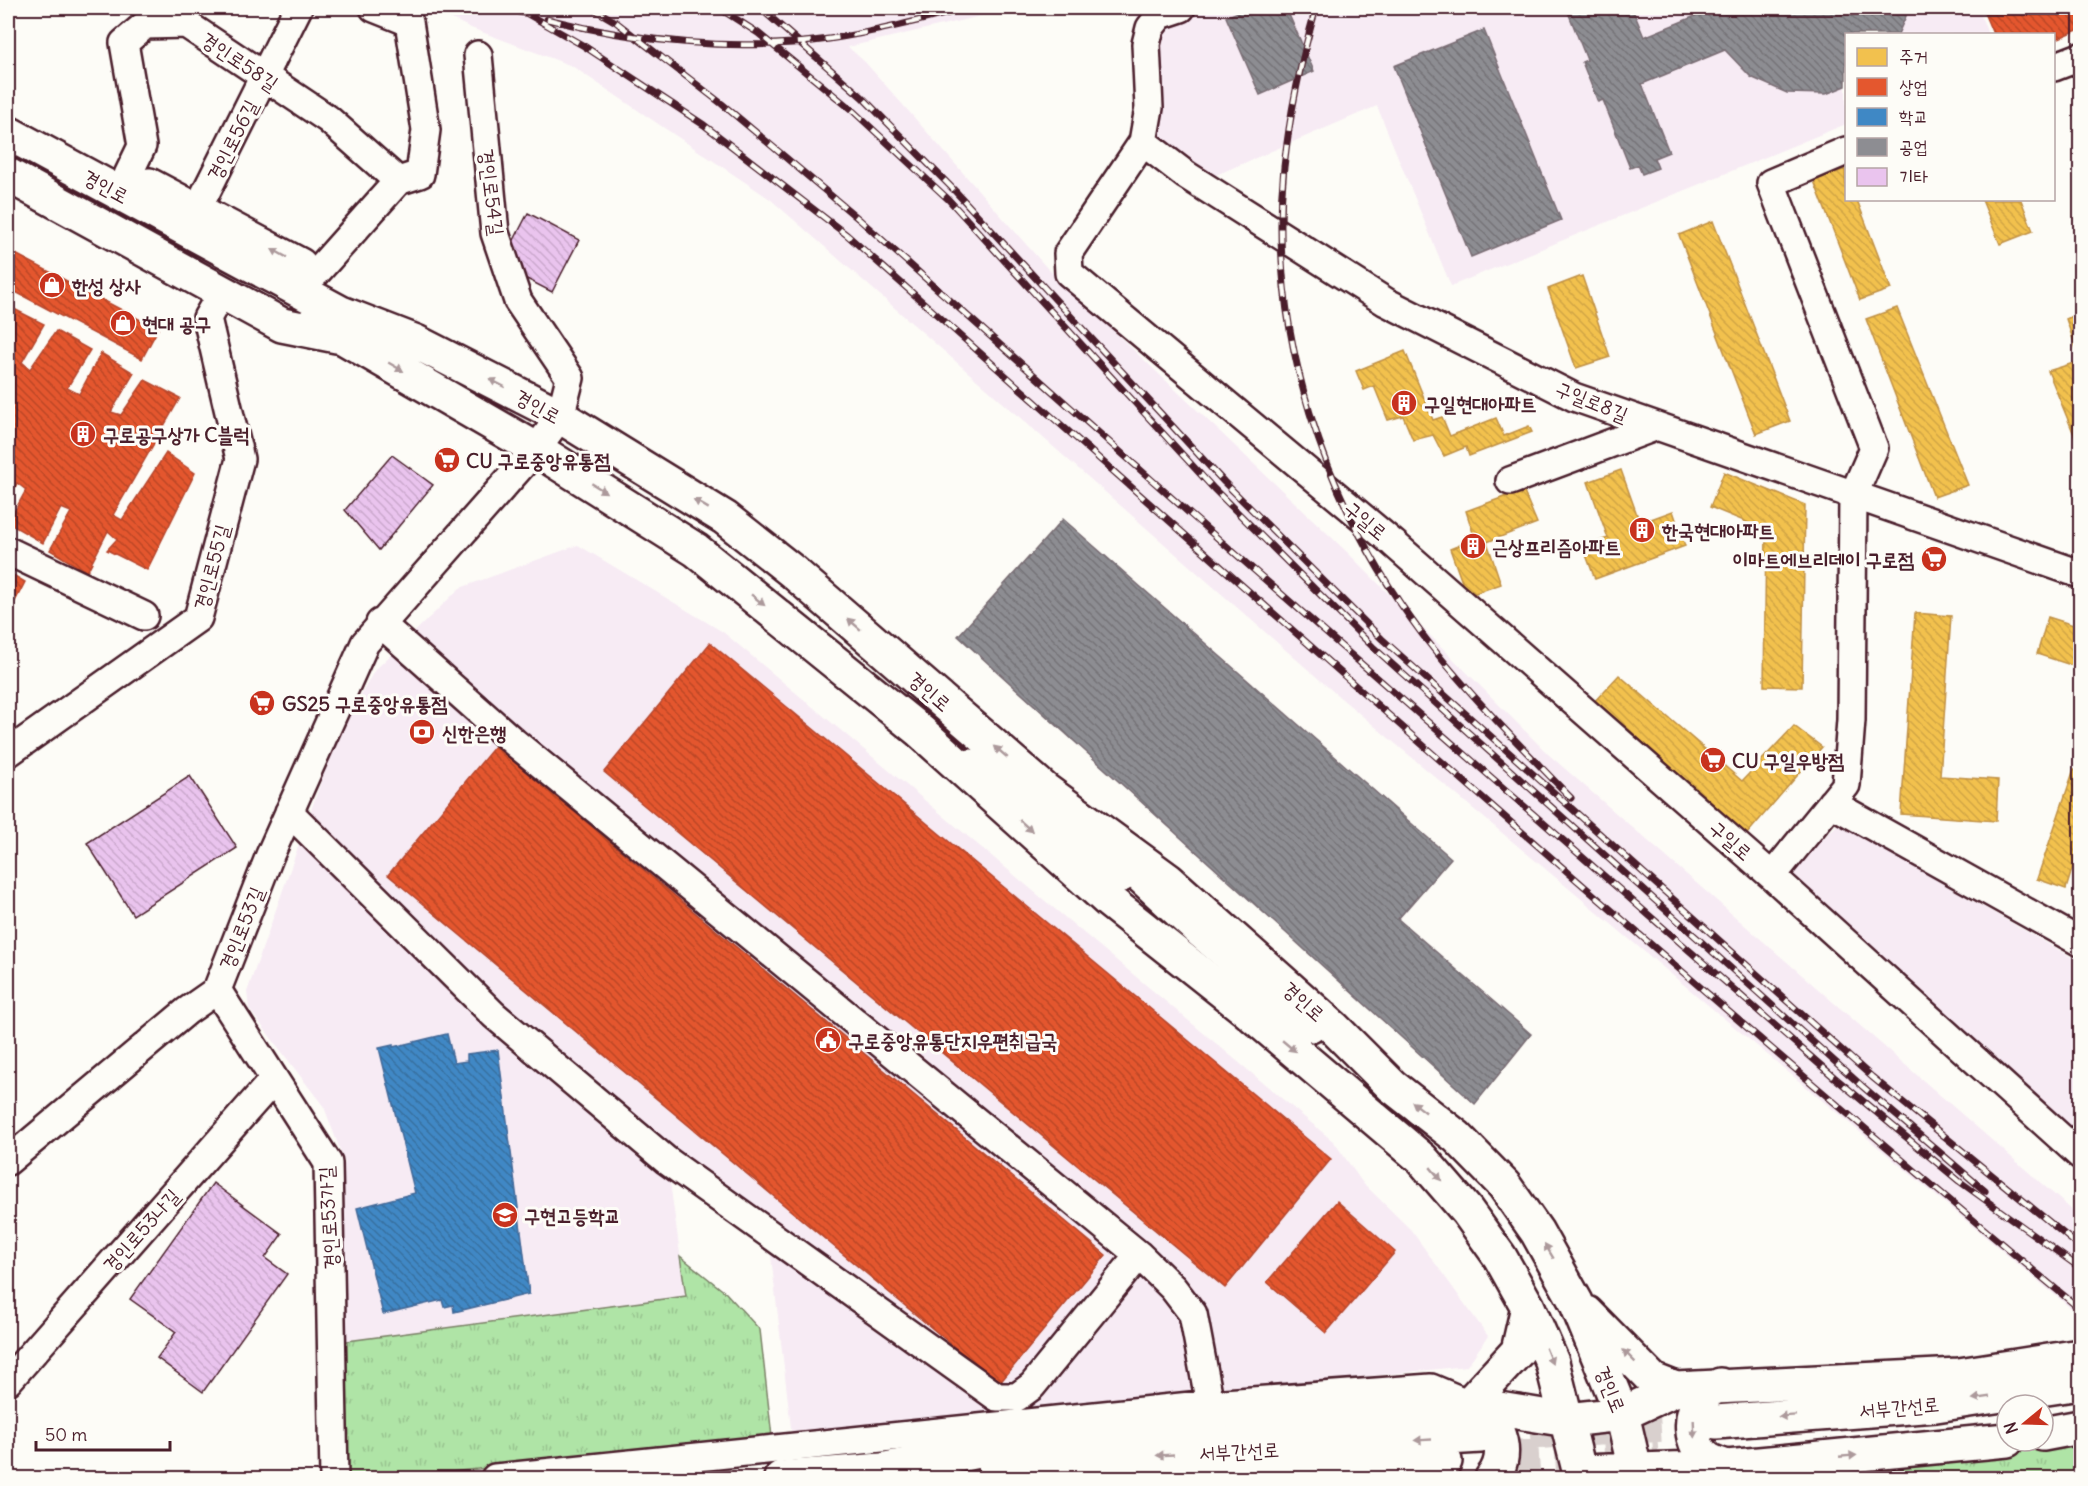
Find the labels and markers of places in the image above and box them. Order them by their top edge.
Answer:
shop icon: 한성 상사 [37,270,67,300]
place label: 한성 상사 [71,273,141,298]
shop icon: 현대 공구 [108,308,138,338]
place label: 현대 공구 [142,311,211,336]
building icon: 구일현대아파트 [1389,388,1419,418]
place label: 구일현대아파트 [1424,391,1537,416]
building icon: 구로공구상가 C블럭 [68,419,98,449]
place label: 구로공구상가 C블럭 [103,422,250,447]
supermarket icon: CU 구로중앙유통점 [432,445,462,475]
place label: CU 구로중앙유통점 [466,448,610,473]
building icon: 한국현대아파트 [1627,515,1657,545]
place label: 한국현대아파트 [1661,518,1775,543]
building icon: 근상프리즘아파트 [1458,531,1488,561]
place label: 근상프리즘아파트 [1492,534,1621,559]
supermarket icon: 이마트에브리데이 구로점 [1919,544,1949,574]
place label: 이마트에브리데이 구로점 [1732,547,1914,572]
supermarket icon: GS25 구로중앙유통점 [247,688,277,718]
place label: GS25 구로중앙유통점 [282,691,447,716]
bank icon: 신한은행 [407,717,437,747]
place label: 신한은행 [442,720,506,745]
supermarket icon: CU 구일우방점 [1698,745,1728,775]
place label: CU 구일우방점 [1732,748,1844,773]
public building icon: 구로중앙유통단지우편취급국 [813,1025,843,1055]
place label: 구로중앙유통단지우편취급국 [848,1028,1057,1053]
school or university icon: 구현고등학교 [490,1200,520,1230]
place label: 구현고등학교 [524,1203,621,1228]

